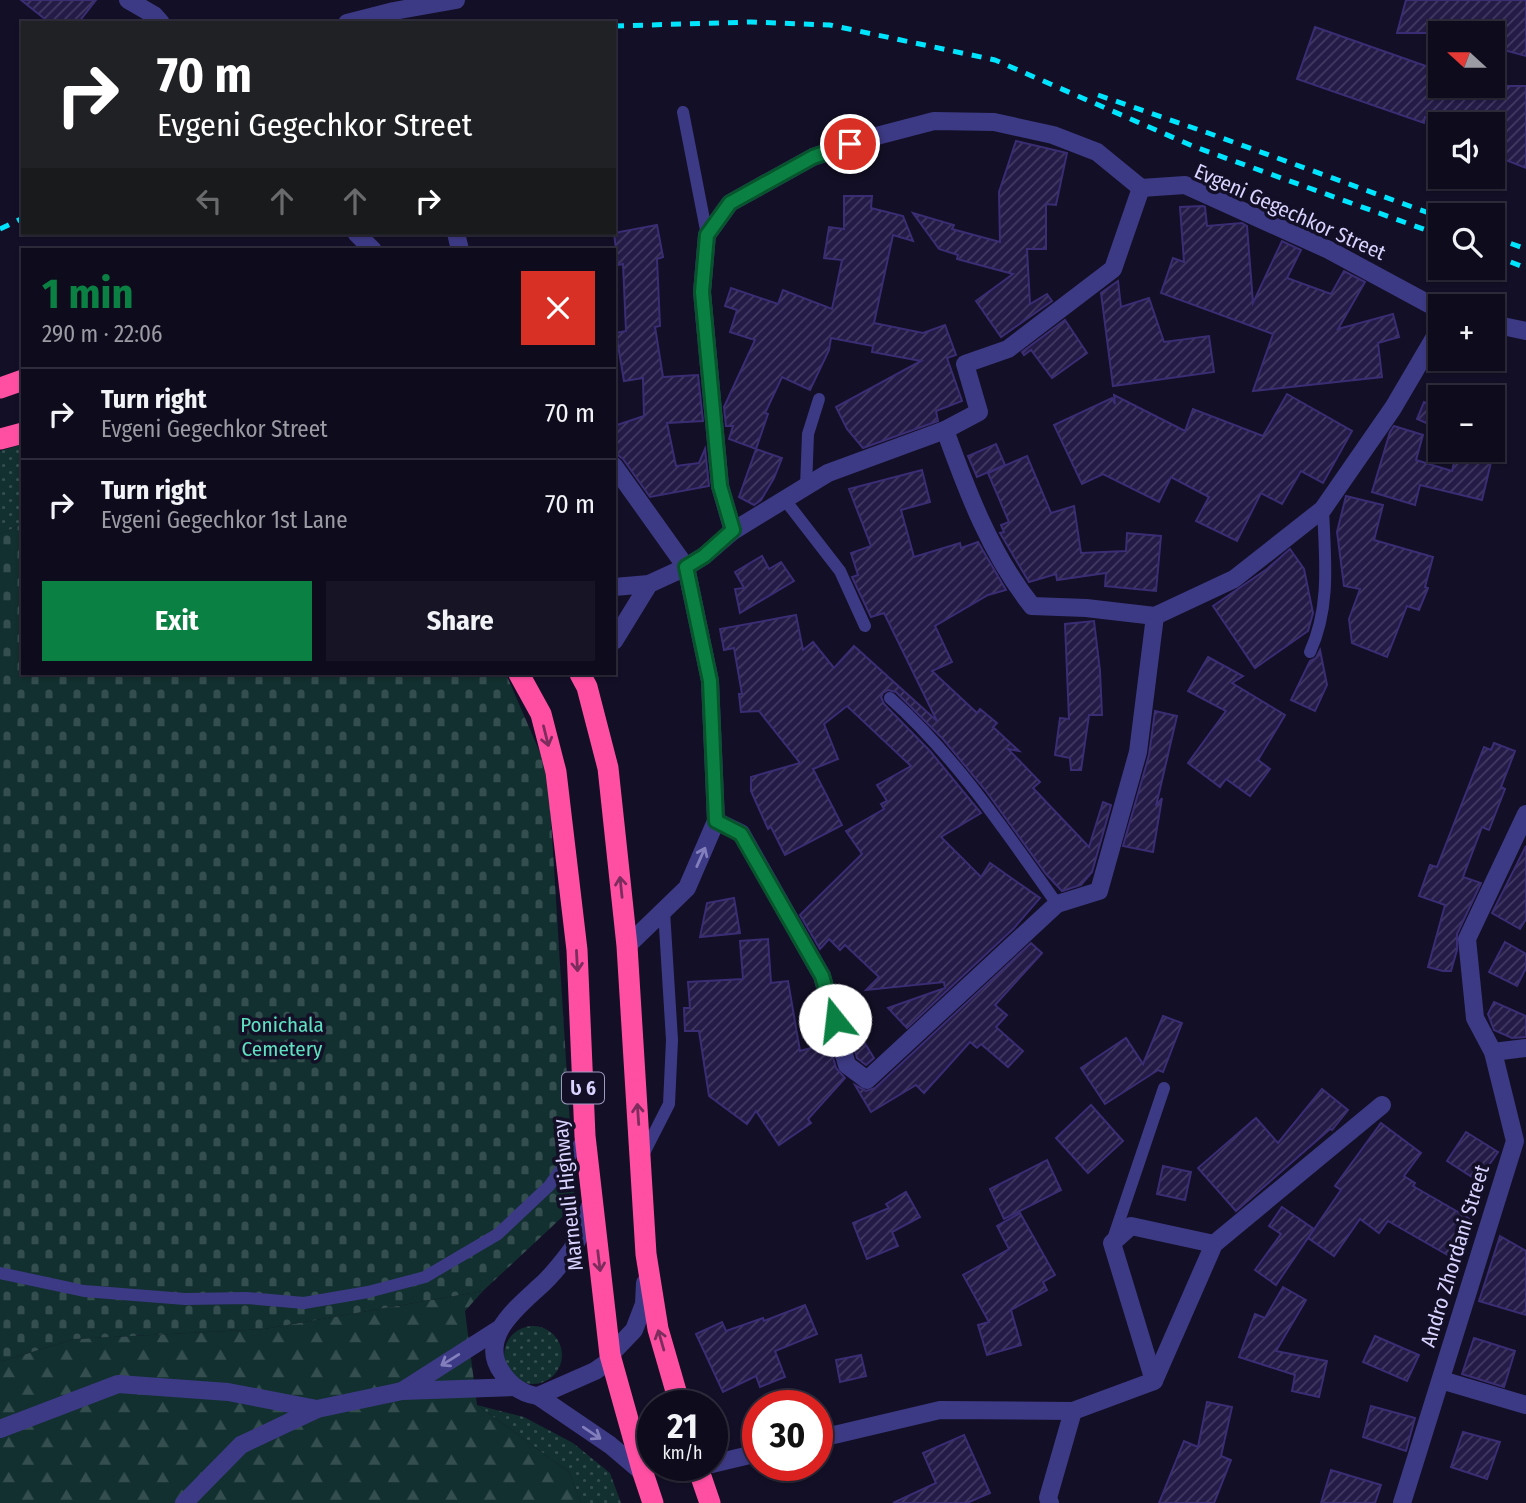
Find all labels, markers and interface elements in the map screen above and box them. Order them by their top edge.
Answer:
north arrow [1428,21,1505,98]
map controls [1428,21,1505,462]
text: 70 m [157,46,252,105]
icon: right [42,49,133,140]
text: Evgeni Gegechkor Street [157,106,472,144]
button: sound [1428,112,1505,189]
pin [820,114,880,174]
icon: arrive [831,125,869,163]
street label: Evgeni Gegechkor Street [1190,158,1390,266]
icon: left [190,182,228,220]
icon: ahead [263,182,301,220]
icon: ahead [336,182,374,220]
icon: right [409,182,447,220]
button: search [1428,203,1505,280]
text: 1 min [42,269,133,319]
button: close [521,271,595,345]
button: + [1428,294,1505,371]
text: 290 m · 22:06 [42,320,162,348]
text: Turn right [101,384,207,415]
button: − [1428,385,1505,462]
icon: right [42,395,80,433]
text: 70 m [545,398,595,429]
text: Evgeni Gegechkor Street [101,415,328,443]
text: Turn right [101,475,207,506]
icon: right [42,486,80,524]
text: 70 m [545,489,595,520]
text: Evgeni Gegechkor 1st Lane [101,506,348,534]
button: Exit [42,581,312,661]
button: Share [326,581,595,661]
one-way arrow [540,724,553,747]
one-way arrow [695,847,708,869]
one-way arrow [614,876,627,899]
one-way arrow [571,949,584,972]
position arrow [798,983,872,1057]
park label: Ponichala Cemetery [240,1012,324,1062]
road number: ს 6 [562,1072,604,1104]
one-way arrow [631,1103,644,1126]
street label: Marneuli Highway [547,1117,589,1272]
street label: Andro Zhordani Street [1415,1162,1495,1350]
one-way arrow [592,1249,605,1272]
one-way arrow [654,1329,667,1351]
one-way arrow [441,1353,461,1367]
speed limit sign: 30 [742,1390,833,1481]
text: 21 [667,1405,698,1447]
one-way arrow [582,1425,601,1440]
text: km/h [662,1442,703,1464]

